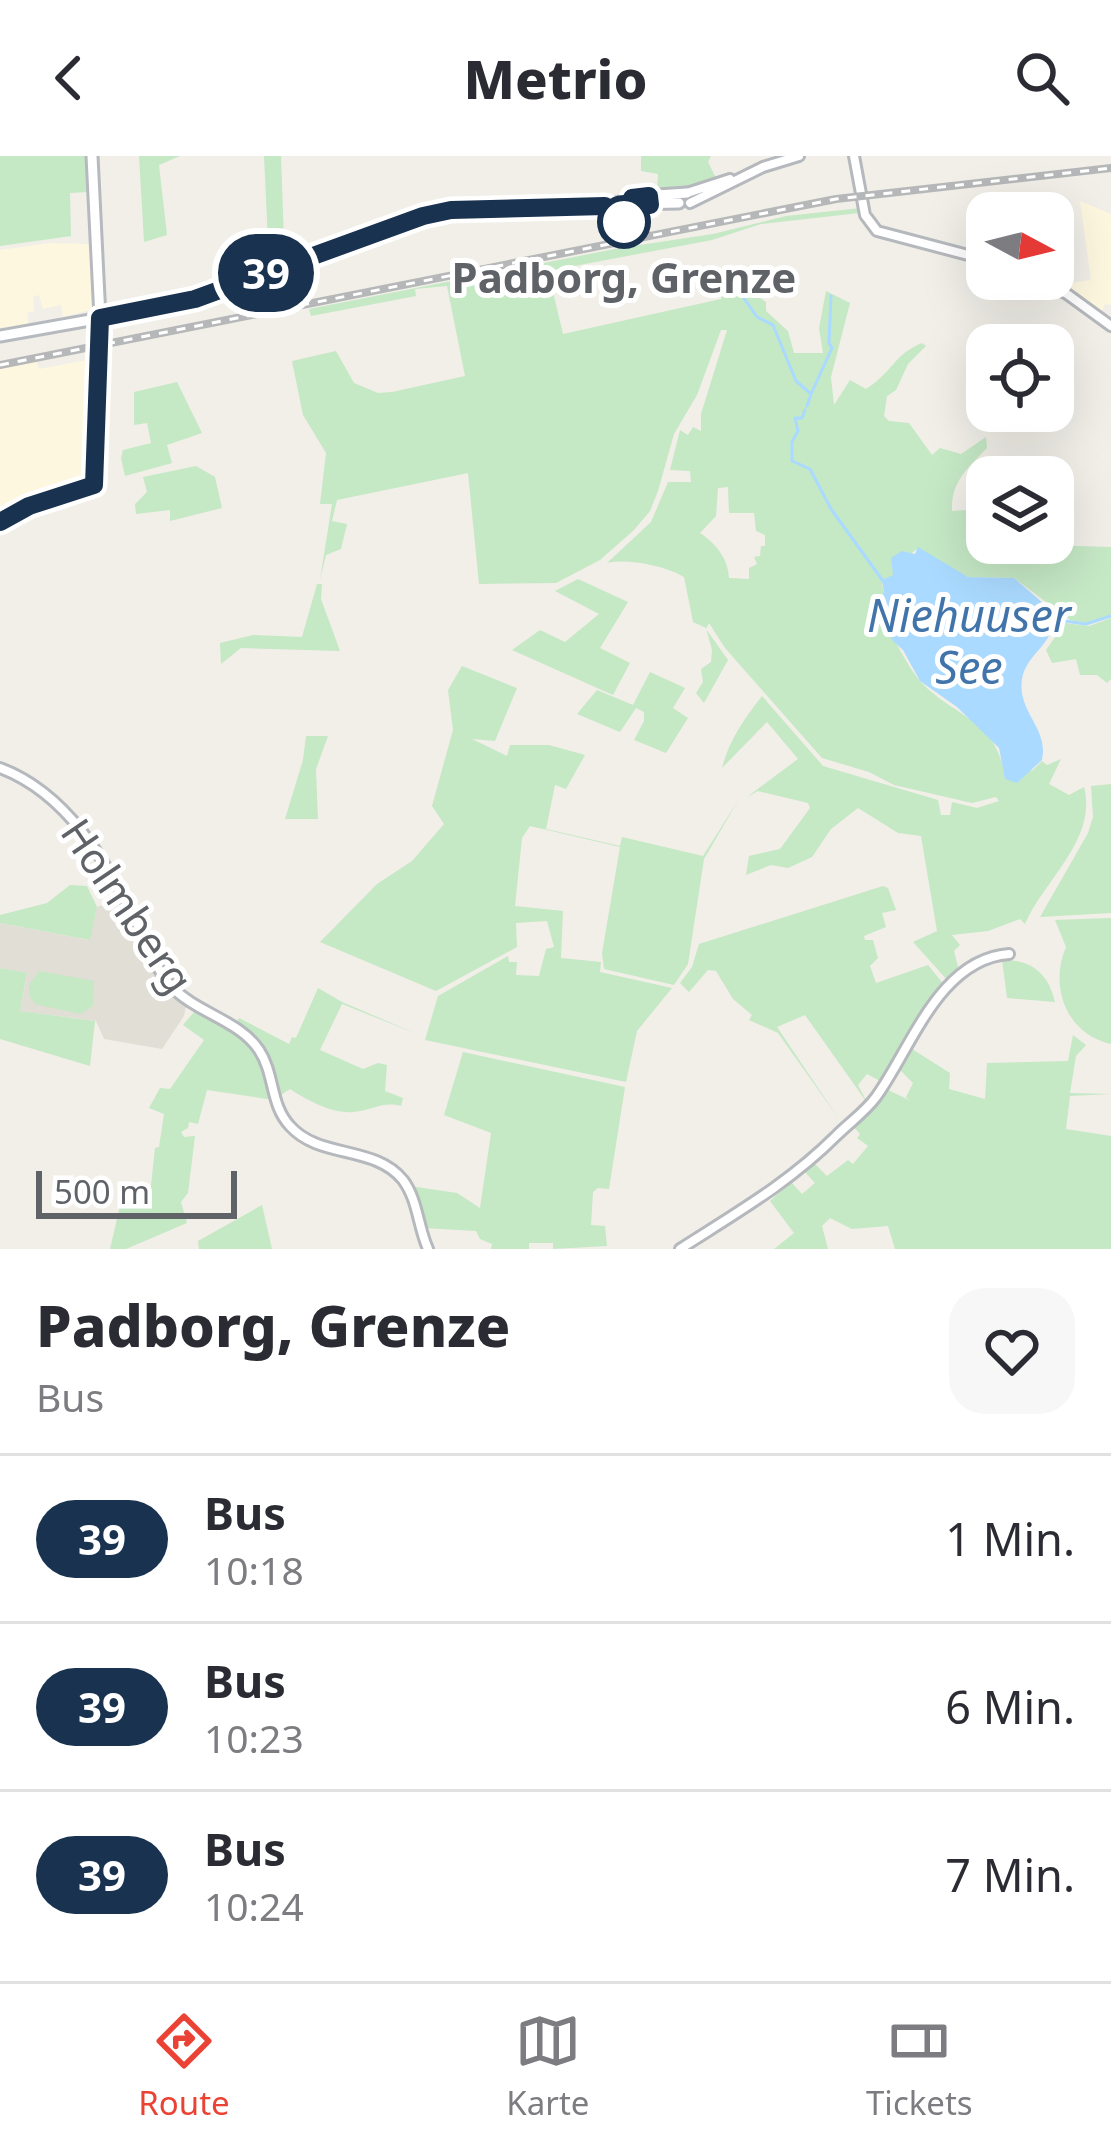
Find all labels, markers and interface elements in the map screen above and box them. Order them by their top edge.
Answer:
text: Metrio [464,41,647,115]
icon: back [36,45,102,111]
icon: search [1009,45,1075,111]
north arrow [966,192,1074,300]
map controls [966,192,1074,564]
marker: Padborg, Grenze [599,197,649,247]
line badge: 39 [212,234,320,312]
text: 39 [242,244,290,301]
place label: Padborg, Grenze [452,248,796,305]
button: locate [966,324,1074,432]
button: layers [966,456,1074,564]
water label: Niehuuser See [867,584,1073,697]
street label: Holmberg [49,807,207,1004]
scale bar [36,1165,237,1218]
text: 500 m [54,1169,150,1214]
text: Padborg, Grenze [36,1286,510,1364]
button: heart [949,1288,1075,1414]
text: Bus [36,1370,104,1423]
text: Bus [204,1482,286,1543]
text: 1 Min. [945,1508,1075,1569]
text: 39 [78,1510,126,1567]
text: 10:18 [204,1543,304,1596]
text: Bus [204,1650,286,1711]
text: 6 Min. [945,1676,1075,1737]
text: 39 [78,1678,126,1735]
text: 10:23 [204,1711,304,1764]
text: Bus [204,1818,286,1879]
text: 7 Min. [945,1844,1075,1905]
text: 39 [78,1846,126,1903]
text: 10:24 [204,1879,304,1932]
tab: Route [138,2008,230,2125]
tab: Karte [506,2008,589,2125]
tab: Tickets [866,2008,973,2125]

